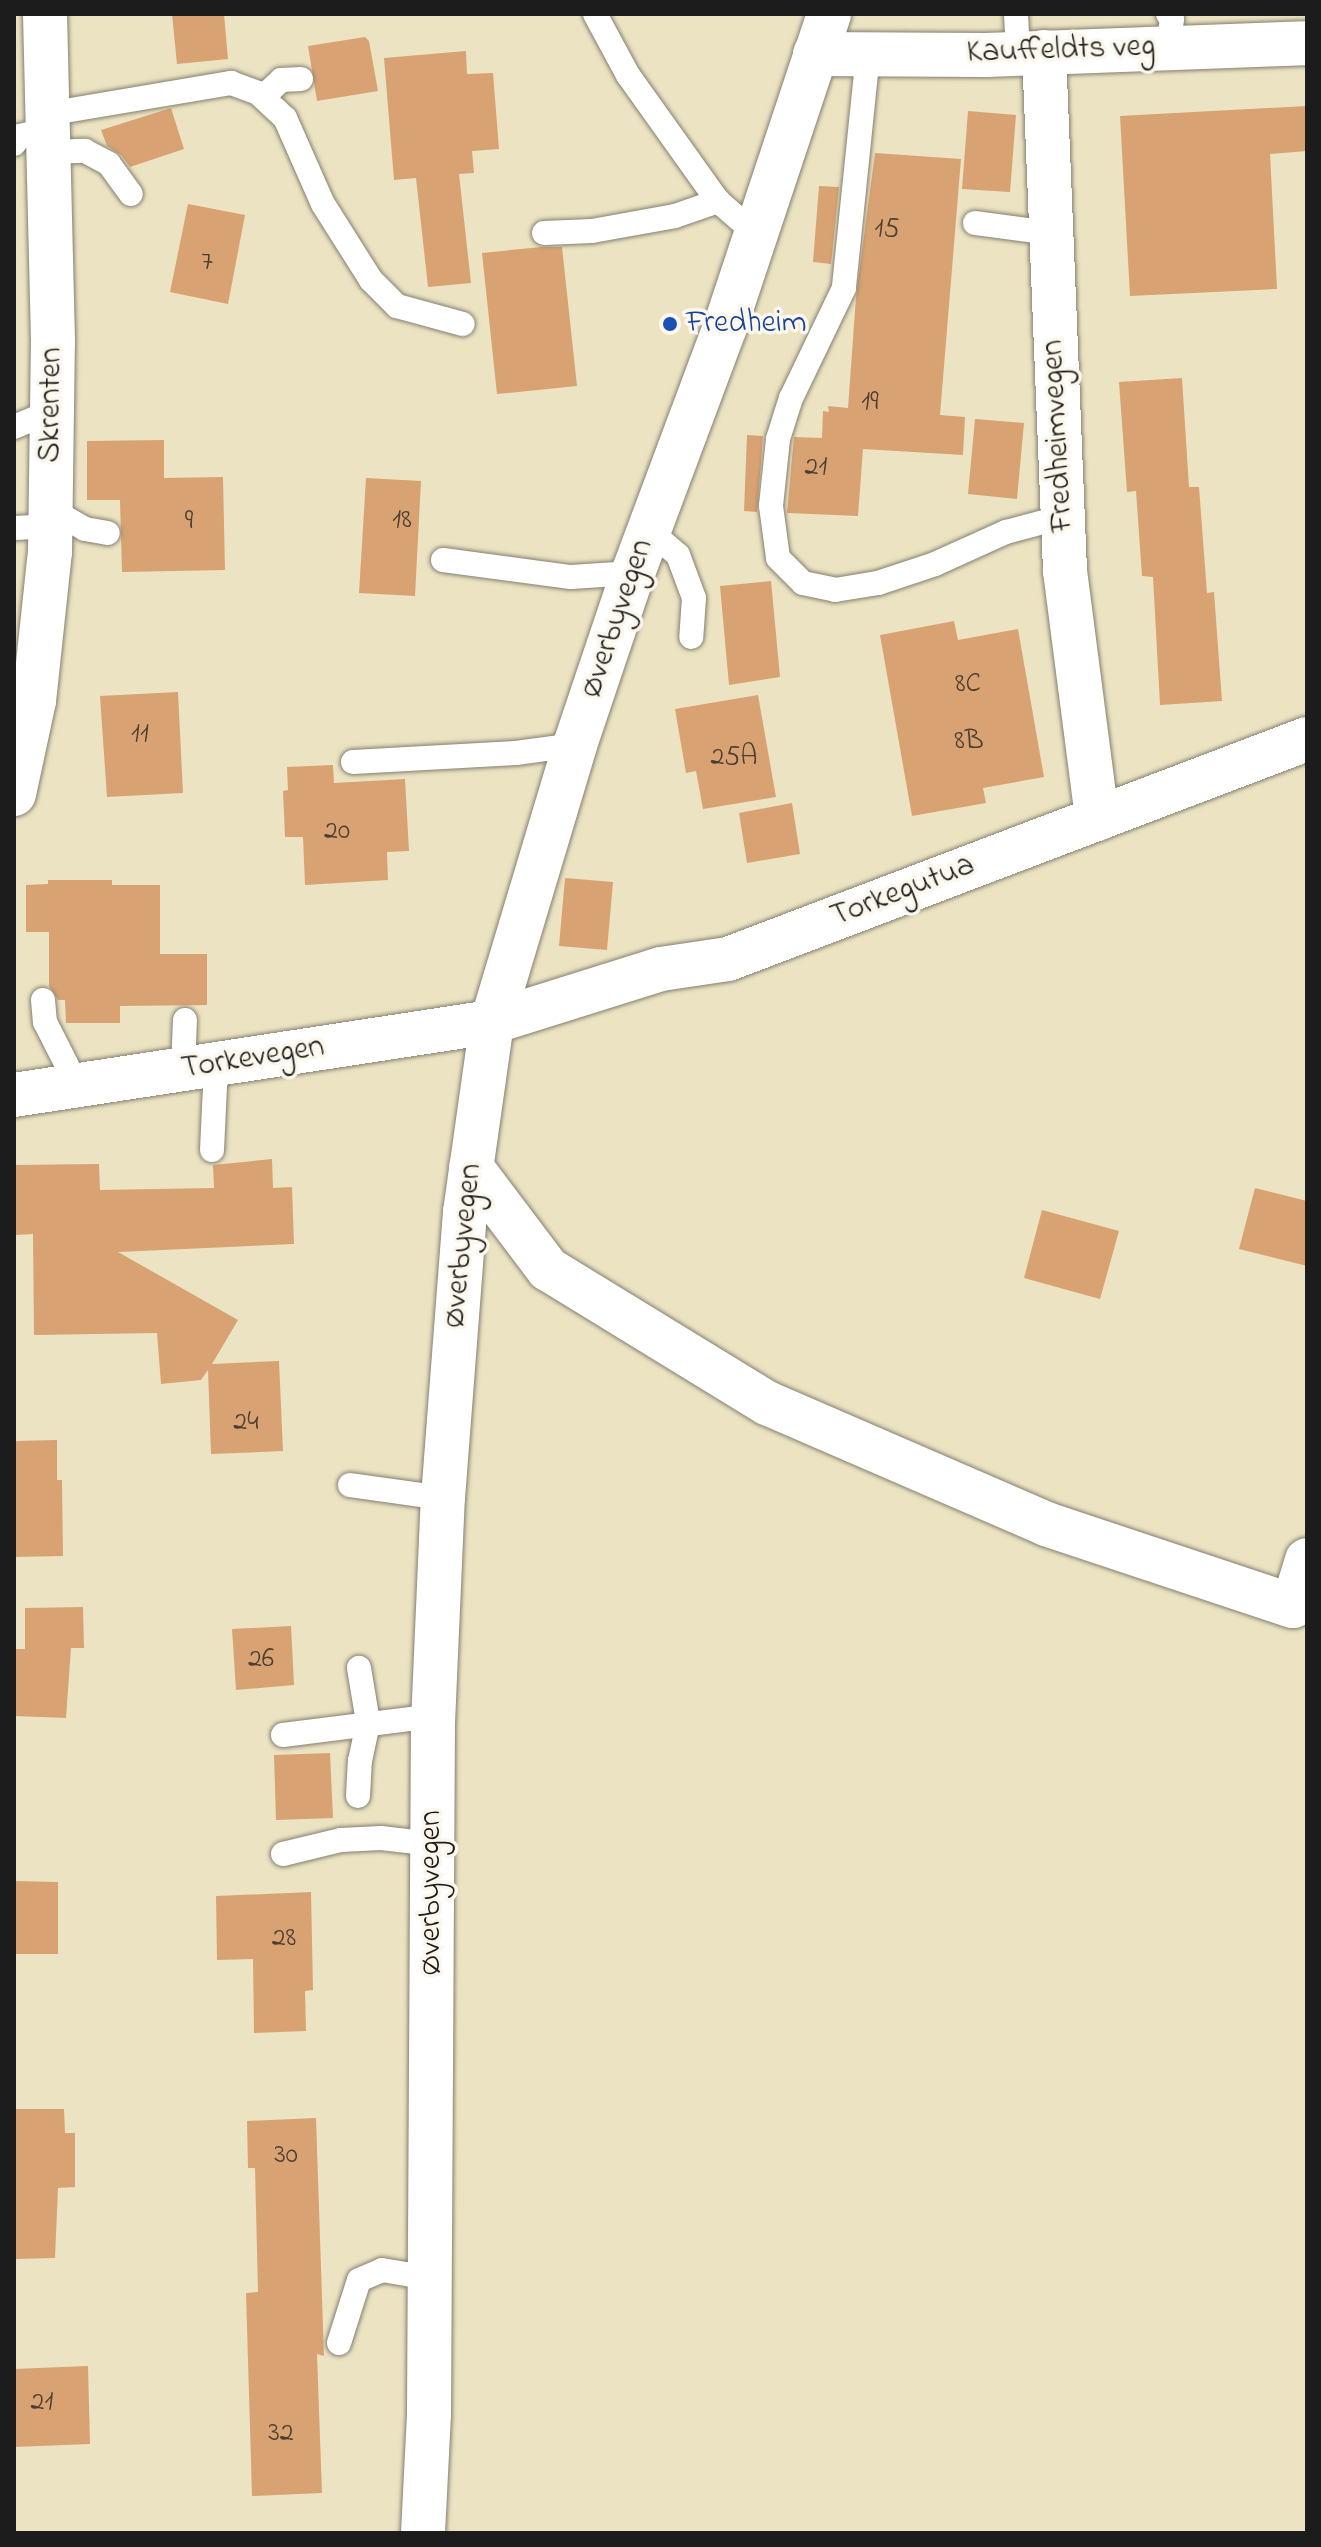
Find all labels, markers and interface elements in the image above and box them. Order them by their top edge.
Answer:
street label: Kauffeldts veg [966,29,1156,73]
house number: 15 [875,213,899,247]
house number: 7 [201,246,213,280]
place label: Fredheim [686,305,807,343]
marker: Fredheim [661,315,679,333]
street label: Fredheimvegen [1035,339,1083,533]
street label: Skrenten [32,347,72,463]
house number: 19 [861,386,879,420]
house number: 21 [805,451,827,485]
house number: 18 [392,504,412,538]
house number: 9 [185,505,193,539]
street label: Øverbyvegen [573,535,663,703]
house number: 8C [955,668,981,702]
house number: 11 [131,718,149,752]
house number: 8B [954,725,984,759]
house number: 25A [710,741,758,775]
house number: 20 [324,815,350,849]
street label: Torkegutua [826,847,980,937]
street label: Torkevegen [179,1029,327,1089]
street label: Øverbyvegen [436,1162,492,1330]
house number: 24 [233,1406,259,1440]
house number: 26 [248,1643,274,1677]
street label: Øverbyvegen [413,1810,451,1976]
house number: 28 [272,1922,296,1956]
house number: 30 [274,2139,298,2173]
house number: 21 [31,2386,53,2420]
house number: 32 [268,2417,294,2451]

